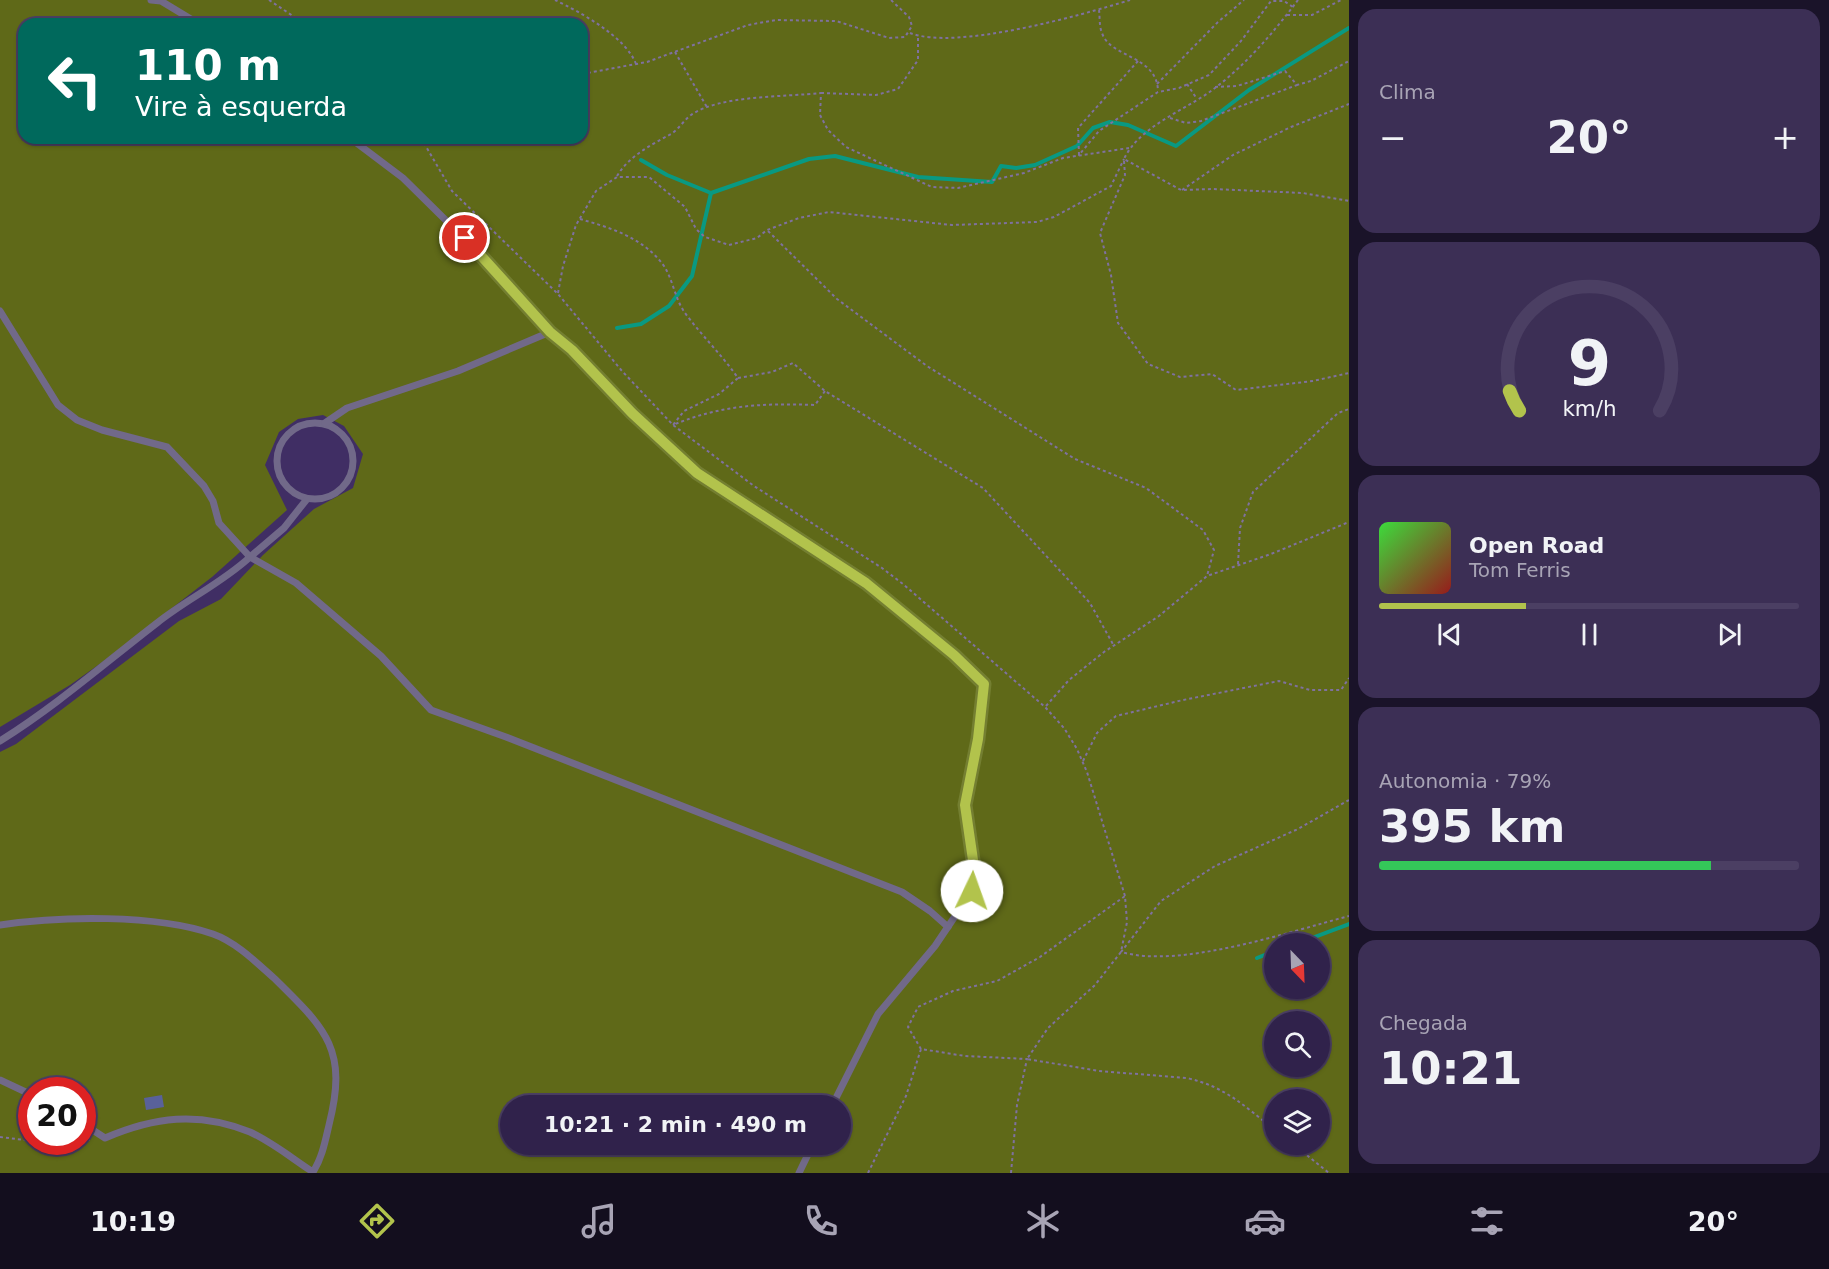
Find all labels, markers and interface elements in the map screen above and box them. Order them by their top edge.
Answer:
text: 110 m [135,41,281,90]
icon: left [36,42,114,120]
text: Clima [1379,80,1436,104]
text: Vire à esquerda [135,91,347,122]
text: 20° [1546,111,1632,164]
text: − [1379,118,1407,157]
text: + [1771,118,1799,157]
pin [439,212,490,263]
icon: arrive [448,221,481,254]
text: 9 [1567,327,1611,400]
text: km/h [1562,396,1616,421]
text: Open Road [1469,533,1604,558]
text: Tom Ferris [1469,558,1571,582]
icon: previous [1433,618,1466,651]
icon: pause [1573,618,1606,651]
icon: next [1713,618,1746,651]
text: Autonomia · 79% [1379,769,1551,793]
text: 395 km [1379,800,1565,853]
position arrow [940,859,1004,923]
north arrow [1264,933,1330,999]
map controls [1264,933,1330,1155]
button: search [1264,1011,1330,1077]
text: Chegada [1379,1011,1468,1035]
text: 10:21 [1379,1042,1522,1095]
speed limit sign: 20 [18,1077,96,1155]
button: layers [1264,1089,1330,1155]
text: 10:21 · 2 min · 490 m [544,1112,807,1137]
icon: directions [356,1200,398,1242]
icon: music [578,1200,620,1242]
icon: phone [800,1200,842,1242]
icon: climate [1022,1200,1064,1242]
icon: car [1244,1200,1286,1242]
icon: filters [1466,1200,1508,1242]
text: 10:19 [90,1206,176,1237]
text: 20° [1688,1206,1739,1237]

